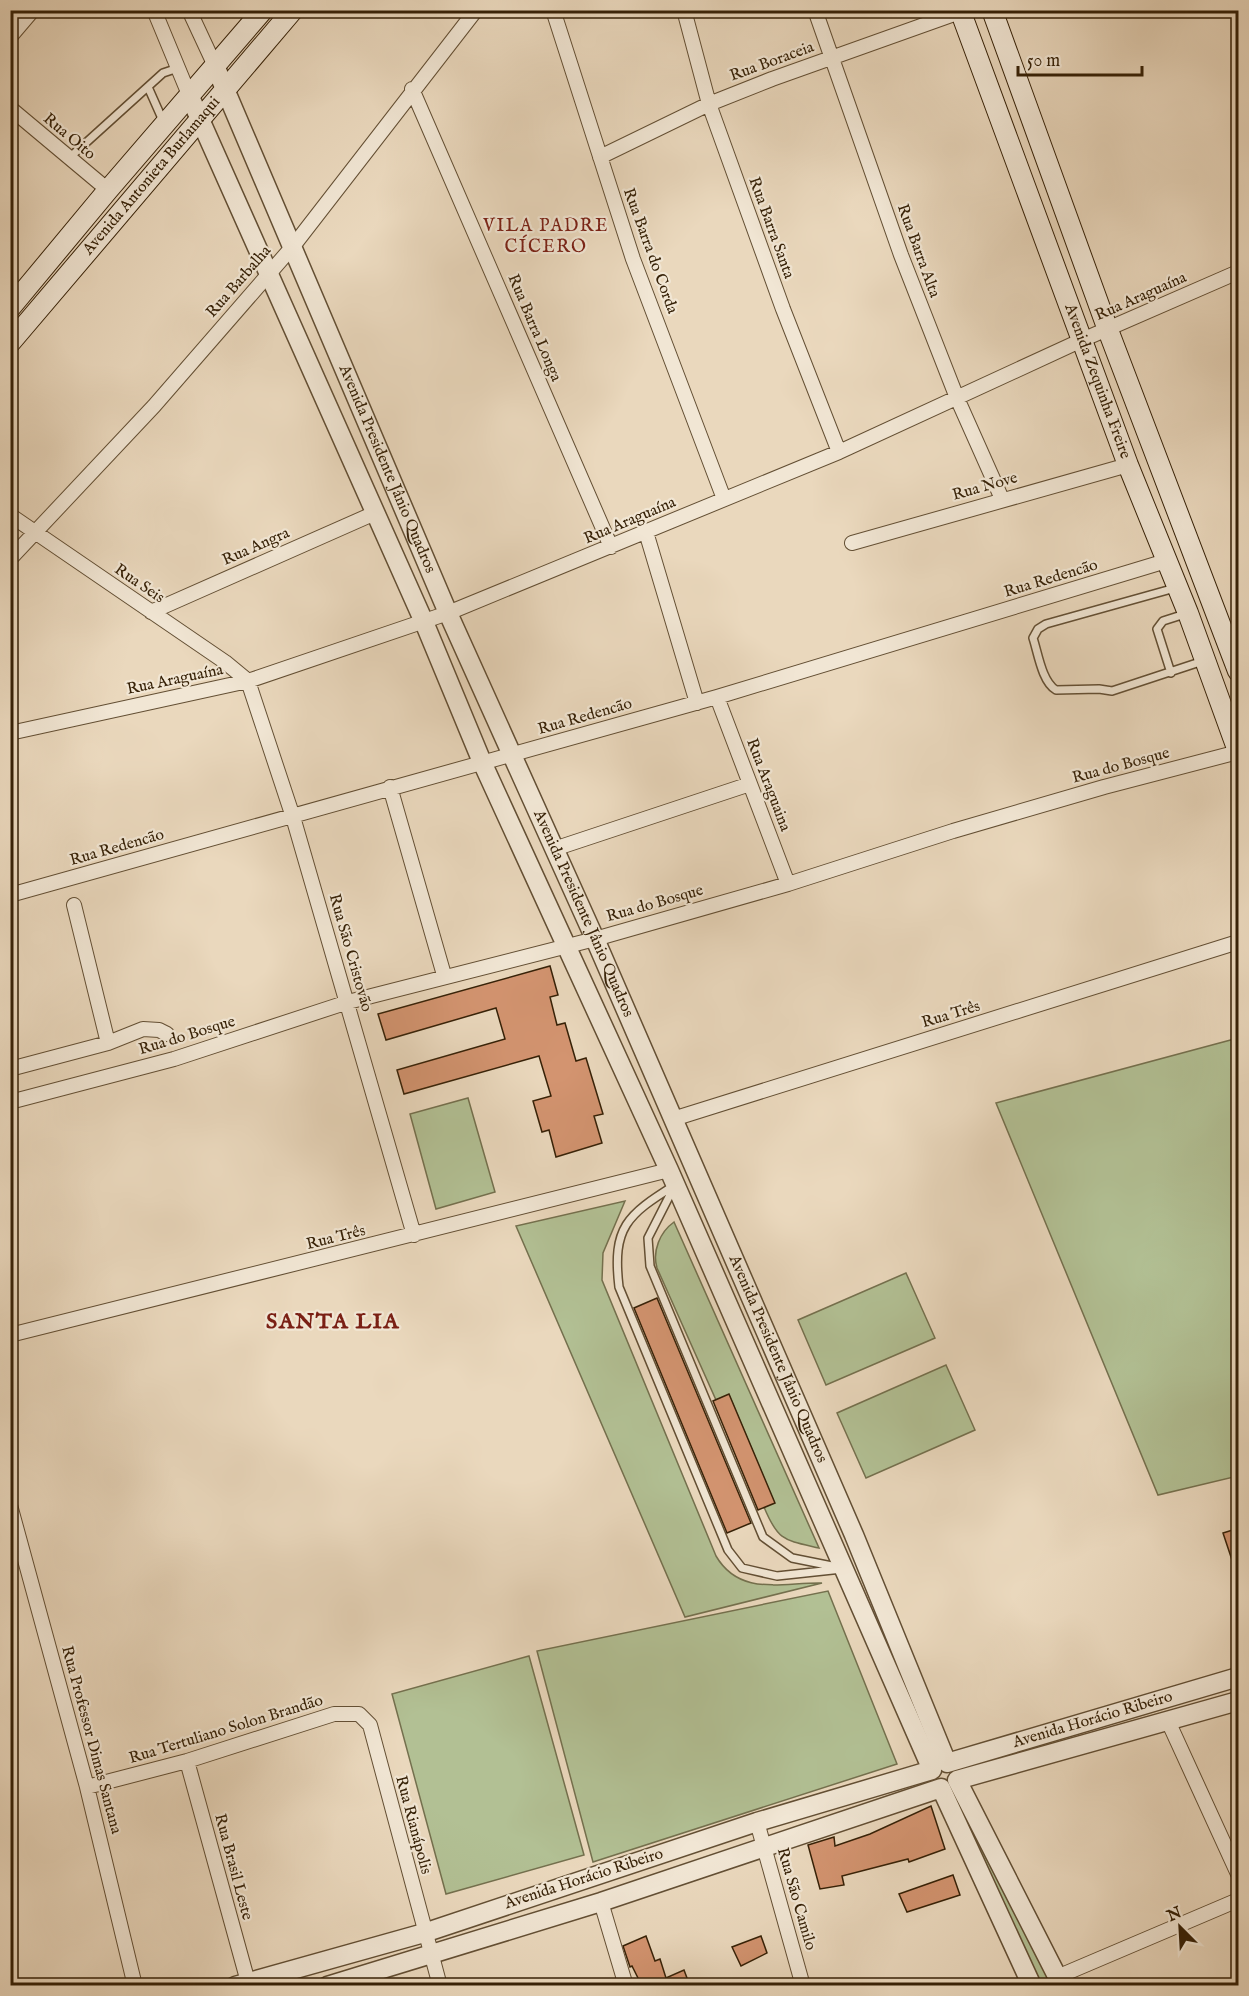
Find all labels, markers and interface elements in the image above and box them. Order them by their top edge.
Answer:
street label: Rua Boraceia [727,37,817,86]
scale bar [1018,39,1142,77]
text: 50 m [1027,50,1060,73]
street label: Avenida Antonieta Burlamaqui [78,93,225,260]
street label: Rua Oito [39,109,100,165]
street label: Rua Barra Santa [743,175,799,282]
street label: Rua Barra do Corda [618,185,682,317]
street label: Rua Barra Alta [892,202,944,301]
district label: VILA PADRE CÍCERO [482,215,609,259]
street label: Rua Barbalha [202,242,276,322]
street label: Rua Araguaína [1092,268,1190,326]
street label: Rua Barra Longa [502,271,566,385]
street label: Avenida Zequinha Freire [1059,300,1135,462]
street label: Avenida Presidente Jânio Quadros [333,361,440,577]
street label: Rua Nove [950,468,1020,506]
street label: Rua Araguaína [581,493,679,549]
street label: Rua Angra [219,523,293,571]
street label: Rua Redencão [1002,555,1101,603]
street label: Rua Seis [110,560,168,608]
street label: Rua Araguaína [125,660,225,700]
street label: Rua Redencão [536,694,635,740]
street label: Rua Araguaina [741,736,795,834]
street label: Rua do Bosque [1070,743,1172,789]
street label: Avenida Presidente Jânio Quadros [528,806,638,1021]
street label: Rua Redencão [68,825,167,871]
street label: Rua do Bosque [604,881,706,927]
street label: Rua São Cristovão [324,892,376,1015]
street label: Rua Três [919,997,983,1033]
street label: Rua do Bosque [136,1012,238,1060]
street label: Rua Três [304,1221,368,1255]
street label: Avenida Presidente Jânio Quadros [723,1251,832,1466]
district label: SANTA LIA [266,1308,400,1336]
street label: Rua Professor Dimas Santana [56,1644,126,1836]
street label: Avenida Horácio Ribeiro [1010,1687,1175,1753]
street label: Rua Tertuliano Solon Brandão [127,1691,326,1769]
street label: Rua Rianápolis [390,1774,436,1877]
street label: Rua Brasil Leste [209,1812,257,1922]
street label: Avenida Horácio Ribeiro [501,1844,666,1914]
street label: Rua São Camilo [772,1845,820,1953]
north arrow [1150,1897,1210,1957]
text: N [1163,1903,1185,1927]

